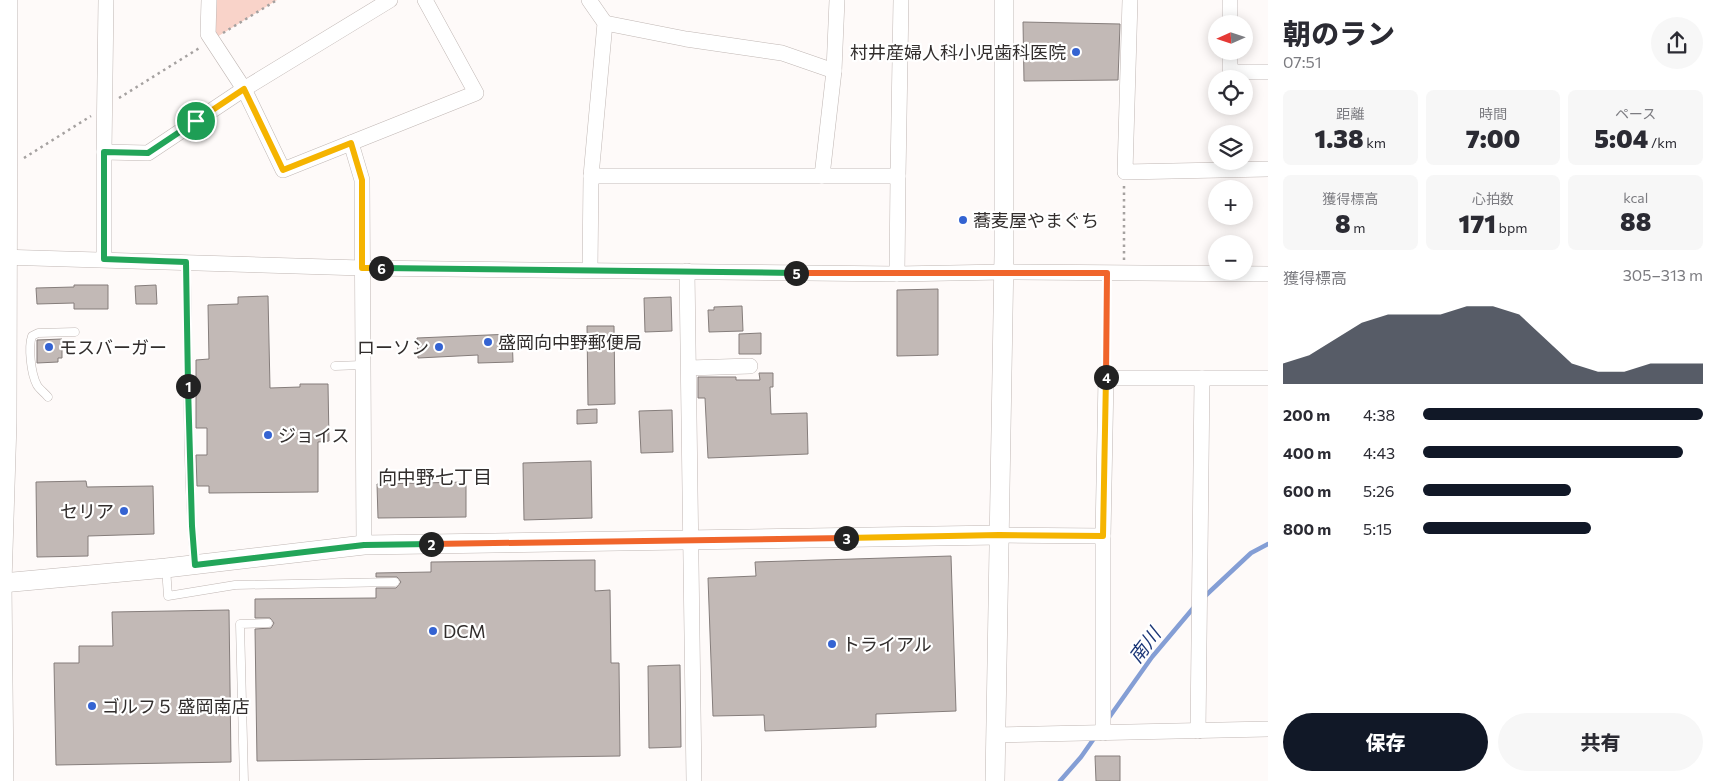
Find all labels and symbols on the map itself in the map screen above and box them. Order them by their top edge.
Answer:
north arrow [1208,15,1252,60]
place label: 村井産婦人科小児歯科医院 [850,41,1066,63]
marker: 村井産婦人科小児歯科医院 [1070,46,1082,58]
pin [175,100,217,142]
place label: 蕎麦屋やまぐち [973,209,1099,231]
marker: 蕎麦屋やまぐち [957,214,969,226]
pin: 6 [368,256,394,280]
pin: 5 [784,260,808,286]
place label: 盛岡向中野郵便局 [498,331,642,353]
place label: モスバーガー [59,336,167,358]
place label: ローソン [357,336,429,358]
marker: 盛岡向中野郵便局 [482,336,494,348]
marker: モスバーガー [43,341,55,353]
marker: ローソン [433,341,445,353]
pin: 4 [1094,364,1118,390]
pin: 1 [176,374,200,398]
place label: ジョイス [278,424,349,446]
marker: ジョイス [262,429,274,441]
district label: 向中野七丁目 [378,465,492,488]
place label: セリア [60,500,114,522]
marker: セリア [118,505,130,517]
pin: 3 [834,526,858,550]
pin: 2 [418,532,444,556]
place label: DCM [443,620,486,642]
water label: 南川 [1123,621,1166,667]
marker: DCM [427,625,439,637]
place label: トライアル [842,633,932,655]
marker: トライアル [826,638,838,650]
place label: ゴルフ５ 盛岡南店 [102,695,249,717]
marker: ゴルフ５ 盛岡南店 [86,700,98,712]

